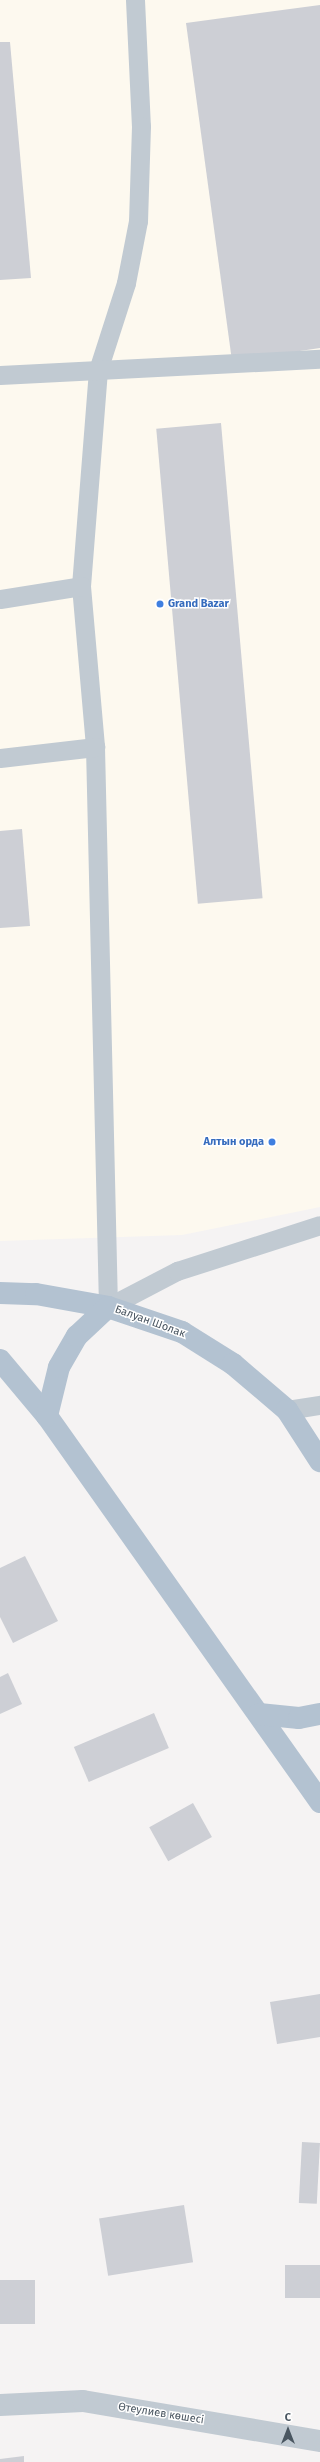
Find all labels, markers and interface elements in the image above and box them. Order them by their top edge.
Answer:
place label: Grand Bazar [168,597,229,611]
marker: Grand Bazar [155,599,165,609]
place label: Алтын орда [204,1135,264,1149]
marker: Алтын орда [267,1137,277,1147]
street label: Балуан Шолак [113,1303,187,1341]
street label: Өтеулиев көшесі [117,2401,205,2427]
north arrow [268,2410,308,2450]
text: С [285,2411,291,2424]

